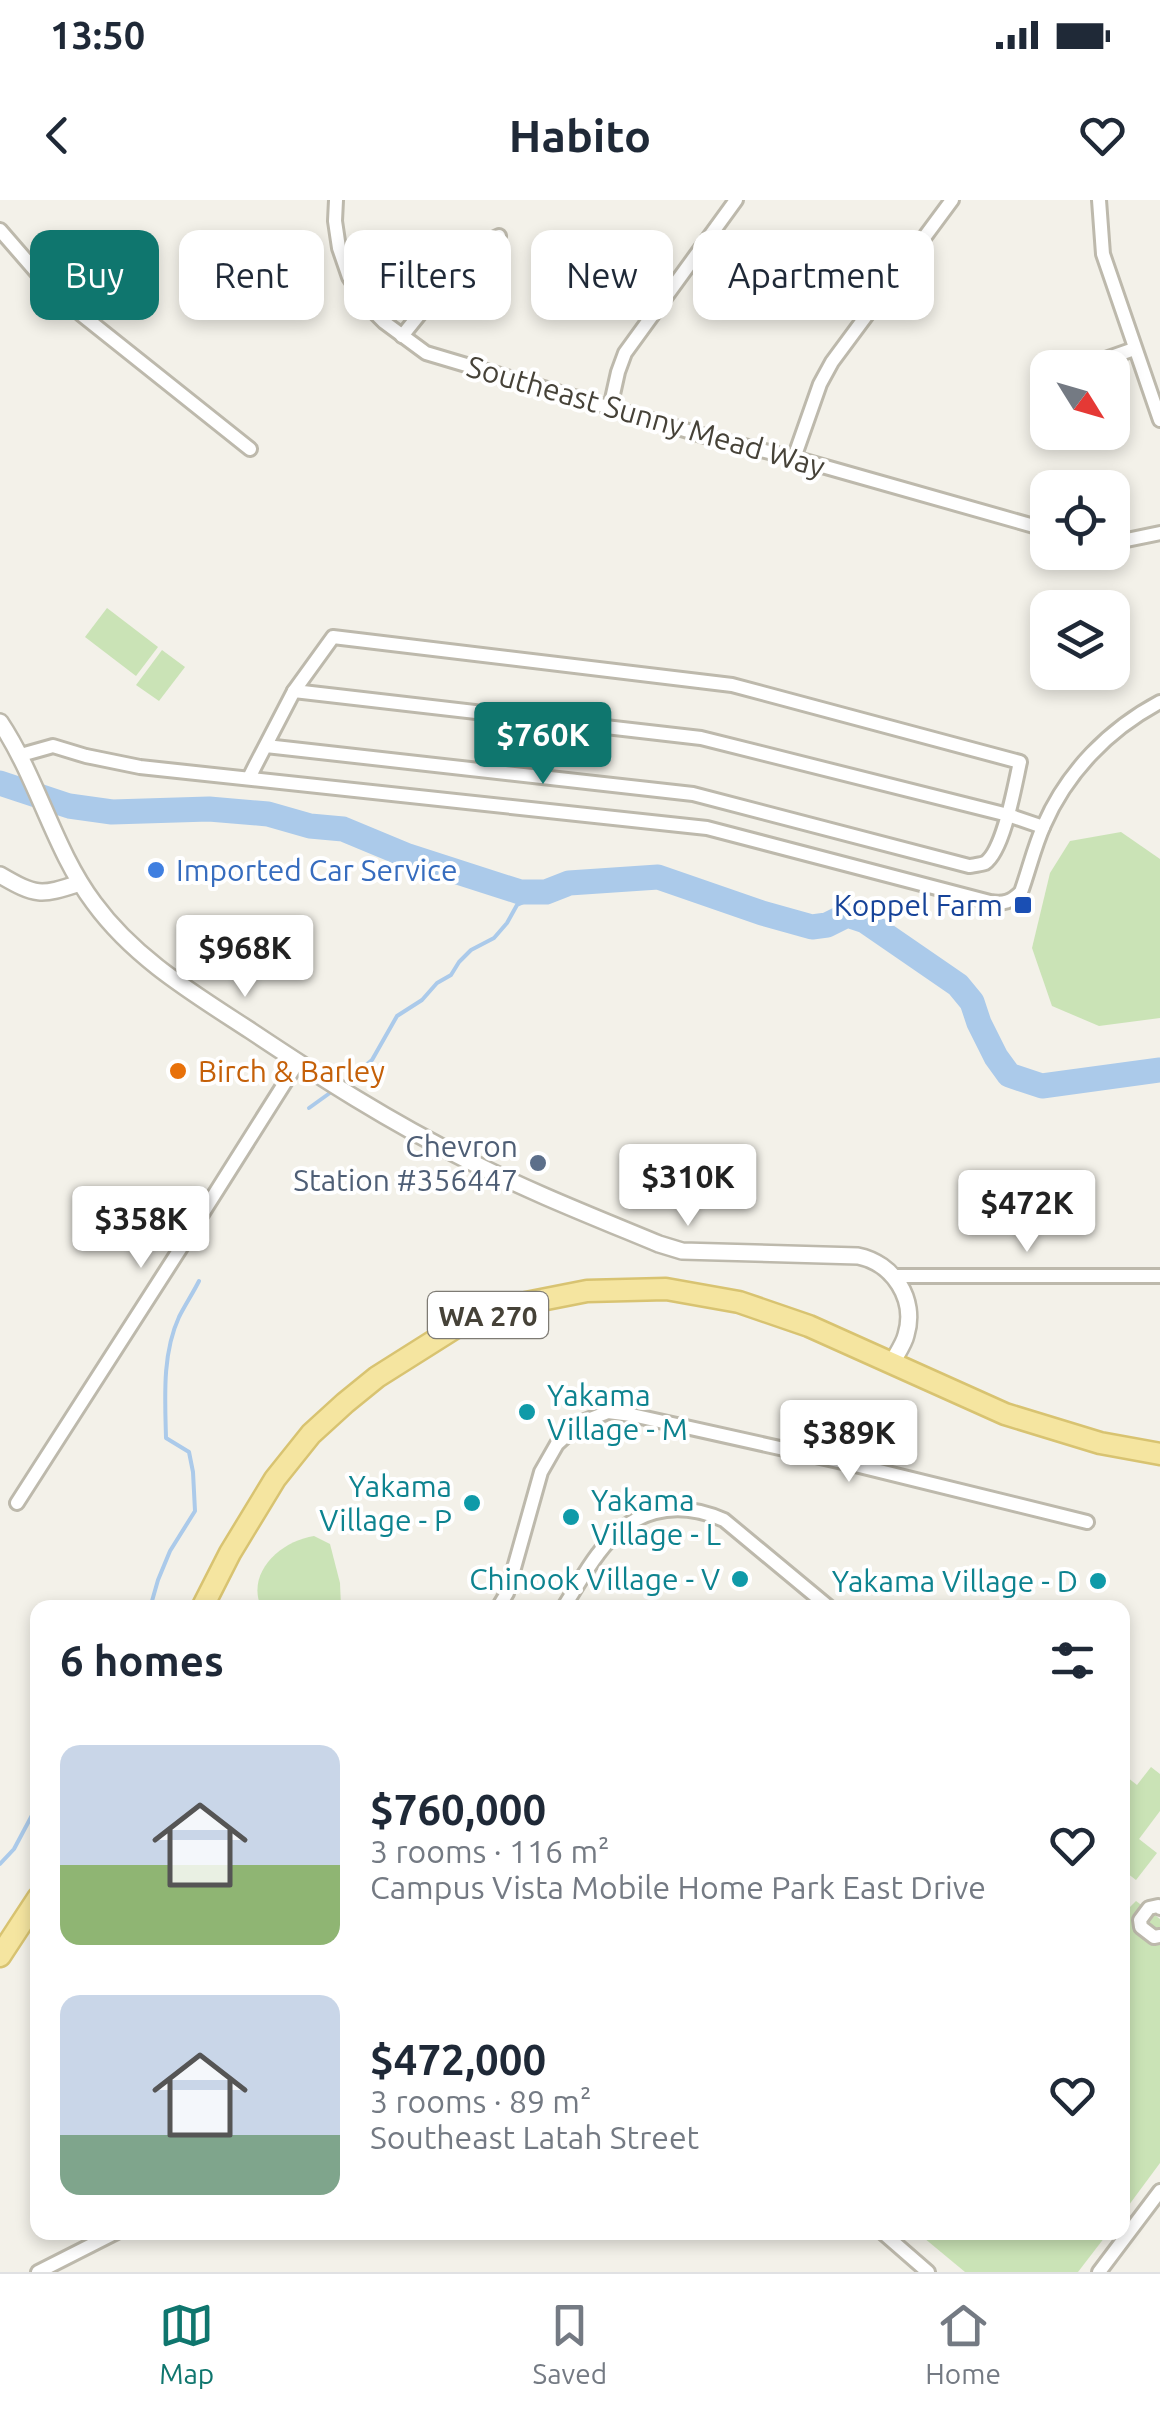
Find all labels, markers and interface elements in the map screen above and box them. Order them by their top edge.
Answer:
text: 13:50 [50,14,145,56]
icon: back [30,108,85,163]
icon: heart [1075,108,1130,163]
text: Habito [509,110,651,161]
chip: Buy [30,230,159,320]
chip: Rent [179,230,324,320]
chip: Filters [344,230,511,320]
chip: New [531,230,673,320]
chip: Apartment [693,230,934,320]
street label: Southeast Sunny Mead Way [463,349,829,483]
north arrow [1030,350,1130,450]
map controls [1030,350,1130,690]
button: locate [1030,470,1130,570]
button: layers [1030,590,1130,690]
pin: $760K [473,702,613,787]
text: $760K [496,716,590,752]
place label: Imported Car Service [176,853,458,887]
marker: Imported Car Service [145,859,167,881]
place label: Koppel Farm [834,888,1003,922]
marker: Koppel Farm [1012,894,1034,916]
pin: $968K [175,915,315,1000]
text: $968K [198,929,292,965]
place label: Birch & Barley [198,1054,385,1088]
marker: Birch & Barley [167,1060,189,1082]
place label: Chevron Station #356447 [293,1129,518,1197]
pin: $310K [618,1144,758,1229]
marker: Chevron Station #356447 [527,1152,549,1174]
text: $310K [641,1158,735,1194]
pin: $472K [957,1170,1097,1255]
text: $472K [980,1184,1074,1220]
pin: $358K [71,1186,211,1271]
text: $358K [94,1200,188,1236]
road number: WA 270 [428,1292,548,1338]
place label: Yakama Village - M [547,1378,688,1446]
pin: $389K [779,1400,919,1485]
marker: Yakama Village - M [516,1401,538,1423]
text: $389K [802,1414,896,1450]
place label: Yakama Village - P [319,1469,452,1537]
place label: Yakama Village - L [591,1483,721,1551]
marker: Yakama Village - P [461,1492,483,1514]
marker: Yakama Village - L [560,1506,582,1528]
place label: Chinook Village - V [469,1562,720,1596]
place label: Yakama Village - D [832,1564,1078,1598]
marker: Chinook Village - V [729,1568,751,1590]
marker: Yakama Village - D [1087,1570,1109,1592]
icon: filters [1045,1633,1100,1688]
text: 6 homes [60,1637,224,1684]
icon: home [140,1785,260,1905]
text: $760,000 [370,1786,546,1833]
icon: heart [1045,1818,1100,1873]
text: 3 rooms · 116 m² [370,1833,610,1869]
text: Campus Vista Mobile Home Park East Drive [370,1869,986,1905]
icon: home [140,2035,260,2155]
text: $472,000 [370,2036,546,2083]
icon: heart [1045,2068,1100,2123]
text: 3 rooms · 89 m² [370,2083,591,2119]
text: Southeast Latah Street [370,2119,699,2155]
tab: Map [159,2298,214,2389]
tab: Saved [533,2298,607,2389]
tab: Home [925,2298,1001,2389]

